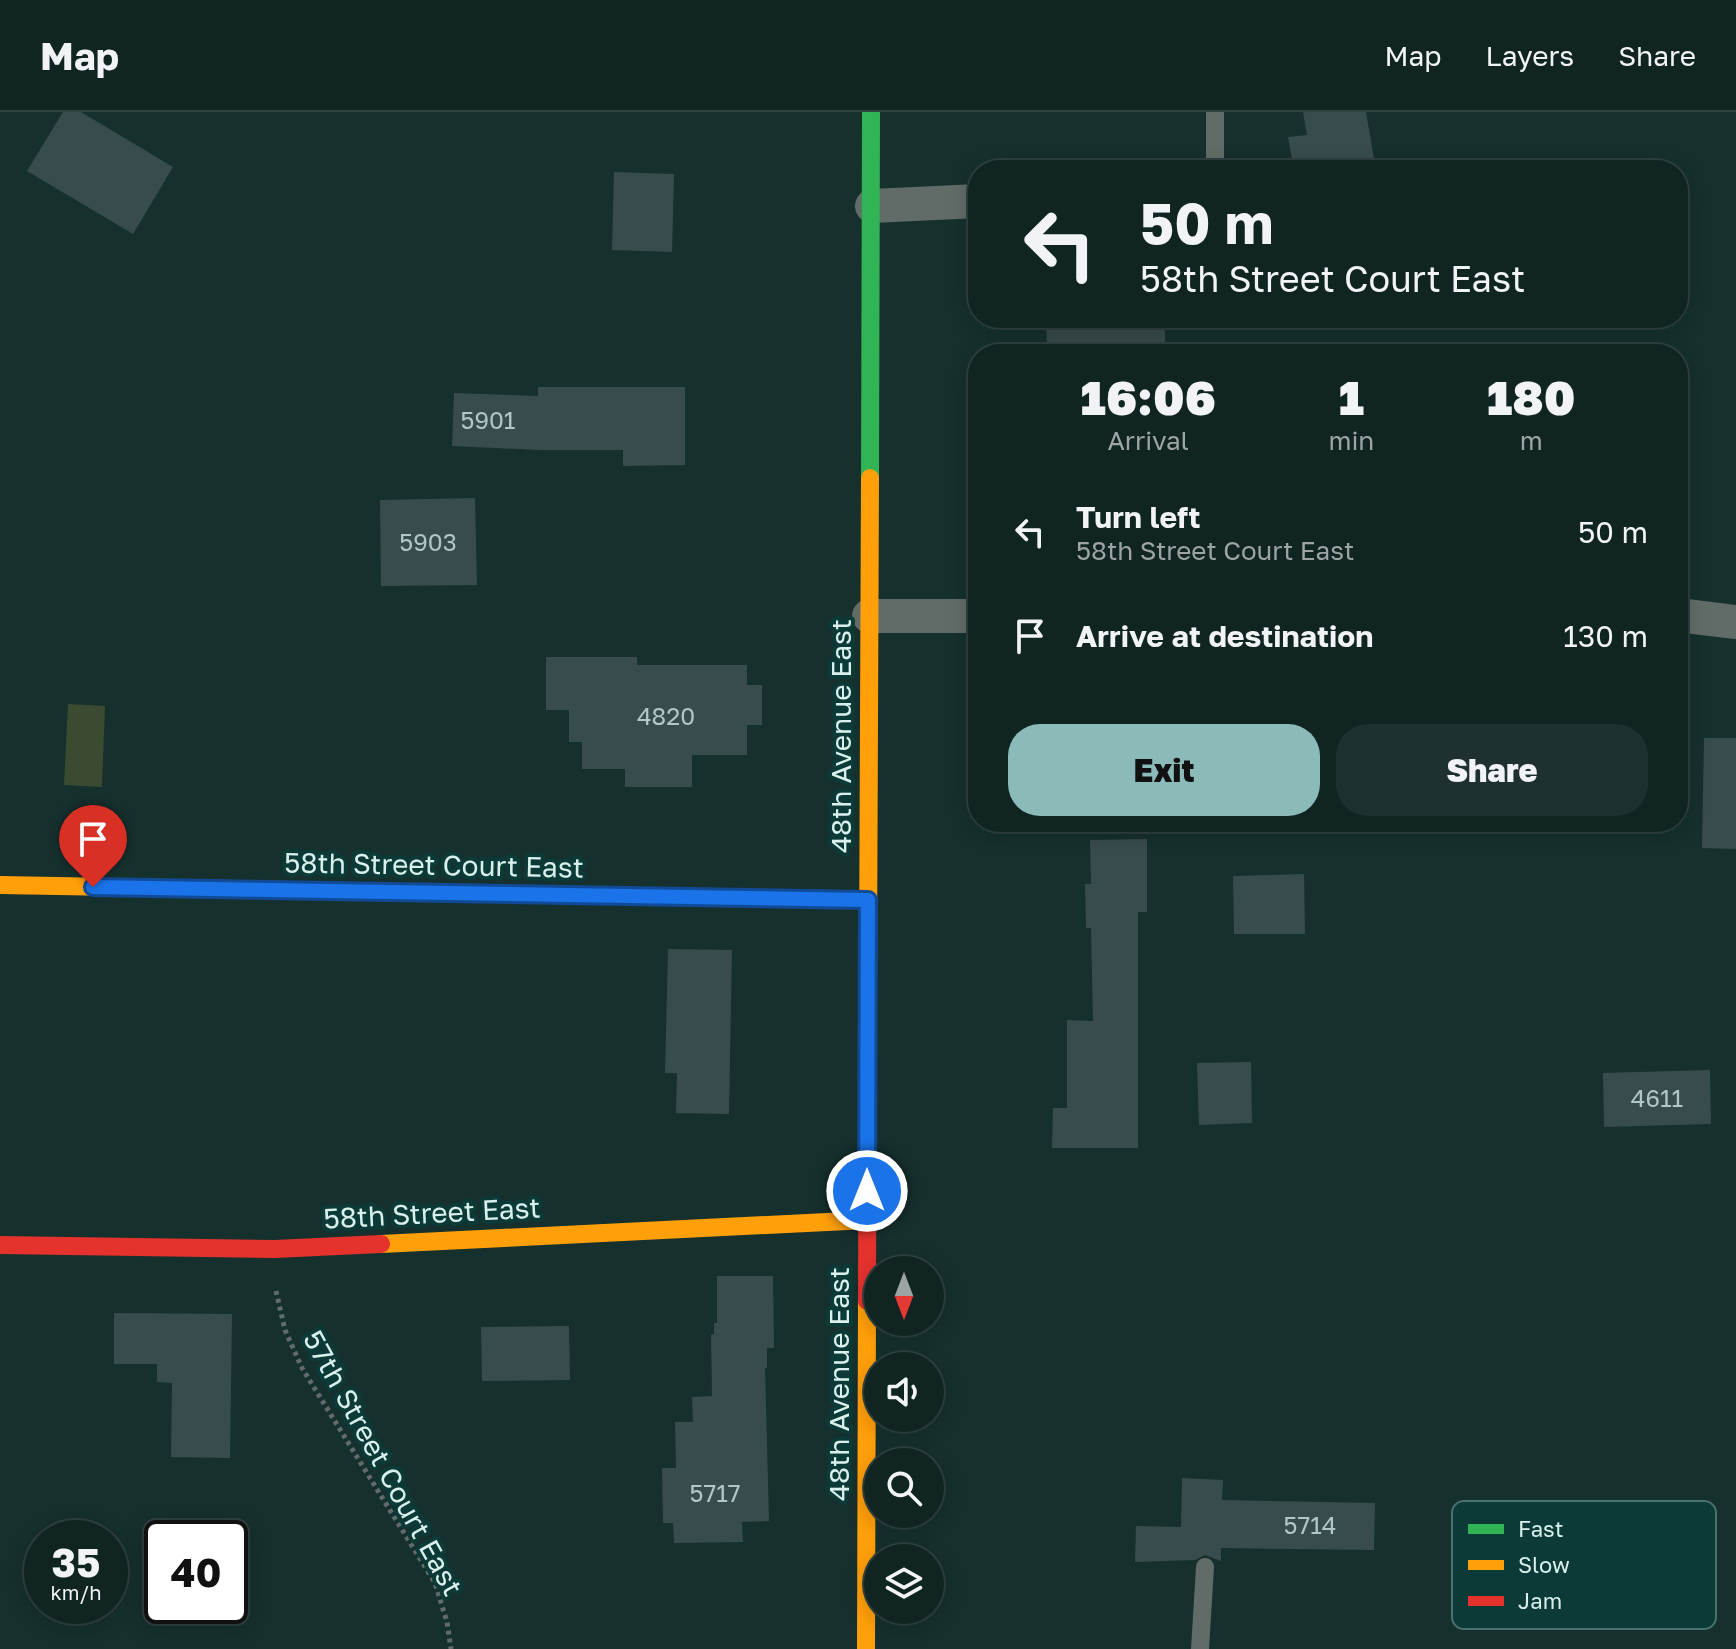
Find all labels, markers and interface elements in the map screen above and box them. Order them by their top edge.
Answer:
text: Map [40,33,119,78]
text: Map [1384,39,1442,72]
text: Layers [1486,39,1574,72]
text: Share [1618,39,1696,72]
text: 50 m [1140,189,1274,256]
icon: left [1008,192,1112,296]
text: 58th Street Court East [1140,257,1525,300]
text: 16:06 [1081,368,1216,426]
text: 1 [1339,368,1364,426]
text: 180 [1487,368,1575,426]
house number: 5901 [461,405,515,434]
text: Arrival [1107,425,1189,456]
text: min [1328,425,1374,456]
text: m [1520,425,1543,456]
text: Turn left [1076,499,1201,535]
icon: left [1008,510,1052,554]
text: 50 m [1578,514,1648,550]
house number: 5903 [399,527,457,556]
text: 58th Street Court East [1076,535,1354,566]
icon: arrive [1008,614,1052,658]
text: Arrive at destination [1076,618,1373,654]
text: 130 m [1563,618,1648,654]
street label: 48th Avenue East [824,619,857,853]
house number: 4820 [637,701,695,730]
button: Exit [1008,724,1320,816]
button: Share [1336,724,1648,816]
pin [59,805,127,887]
icon: arrive [71,817,115,861]
street label: 58th Street Court East [284,845,584,884]
house number: 4611 [1631,1083,1683,1112]
position arrow [825,1149,909,1233]
street label: 58th Street East [323,1190,541,1235]
north arrow [864,1256,944,1336]
map controls [864,1256,944,1624]
street label: 48th Avenue East [822,1267,855,1501]
street label: 57th Street Court East [297,1325,470,1601]
button: sound [864,1352,944,1432]
button: search [864,1448,944,1528]
house number: 5717 [690,1478,741,1507]
legend [1452,1501,1716,1629]
house number: 5714 [1284,1510,1336,1539]
text: Fast [1518,1515,1564,1542]
speed limit sign: 40 [144,1520,248,1624]
text: 35 [52,1538,100,1586]
button: layers [864,1544,944,1624]
text: Slow [1518,1551,1570,1578]
text: km/h [51,1580,101,1604]
text: Jam [1518,1587,1562,1614]

